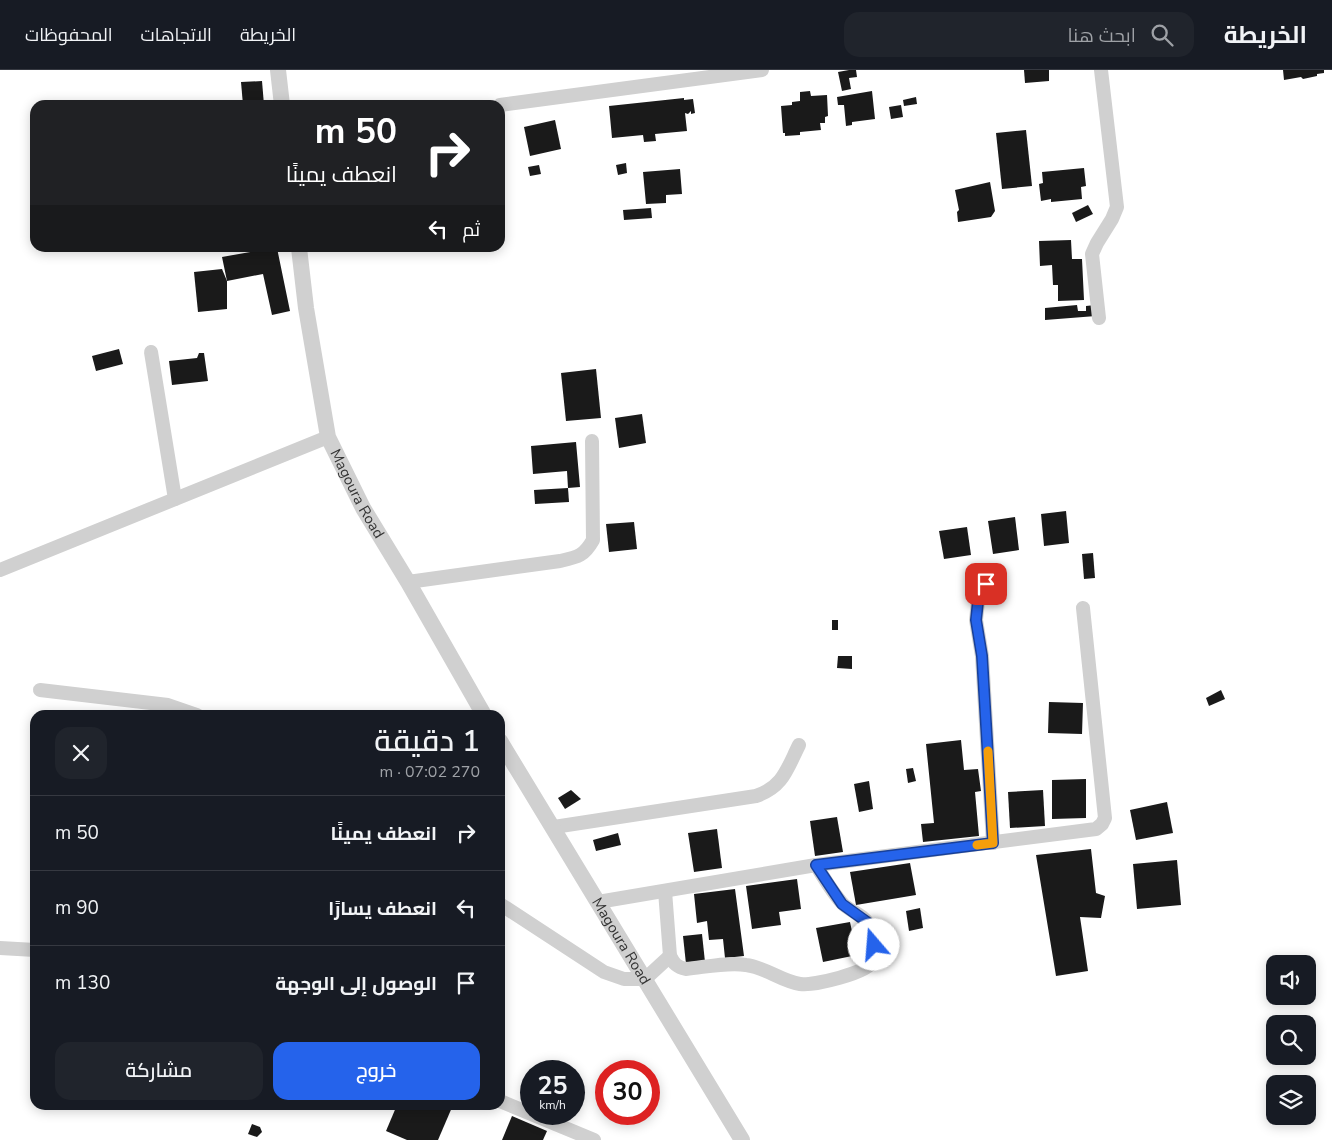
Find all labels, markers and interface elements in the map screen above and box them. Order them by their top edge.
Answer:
search box [844,12,1194,57]
text: الخريطة [1224,19,1307,51]
icon: search [1148,21,1176,49]
text: المحفوظات [25,23,113,47]
text: الاتجاهات [141,23,212,47]
text: الخريطة [240,23,296,47]
text: ابحث هنا [1067,23,1136,49]
text: 50 m [315,108,397,155]
icon: right [415,120,480,185]
text: انعطف يمينًا [286,160,397,190]
icon: left [424,215,452,243]
text: ثم [462,217,480,243]
street label: Magoura Road [325,446,389,542]
pin [965,563,1007,605]
icon: arrive [972,570,1000,598]
text: 1 دقيقة [374,721,480,762]
button: close [55,727,107,779]
text: 270 m · 07:02 [379,761,480,783]
icon: right [452,819,480,847]
text: 50 m [55,820,99,846]
text: انعطف يمينًا [331,821,437,847]
icon: left [452,894,480,922]
street label: Magoura Road [587,894,655,988]
text: 90 m [55,895,99,921]
text: انعطف يسارًا [328,896,437,922]
position arrow [847,918,899,970]
map controls [1266,955,1316,1125]
button: sound [1266,955,1316,1005]
icon: arrive [452,969,480,997]
text: 130 m [55,970,110,996]
text: الوصول إلى الوجهة [275,971,437,997]
button: search [1266,1015,1316,1065]
button: مشاركة [55,1042,263,1100]
button: خروج [273,1042,480,1100]
speed limit sign: 30 [595,1060,660,1125]
text: 25 [537,1069,568,1103]
button: layers [1266,1075,1316,1125]
text: km/h [539,1097,566,1113]

